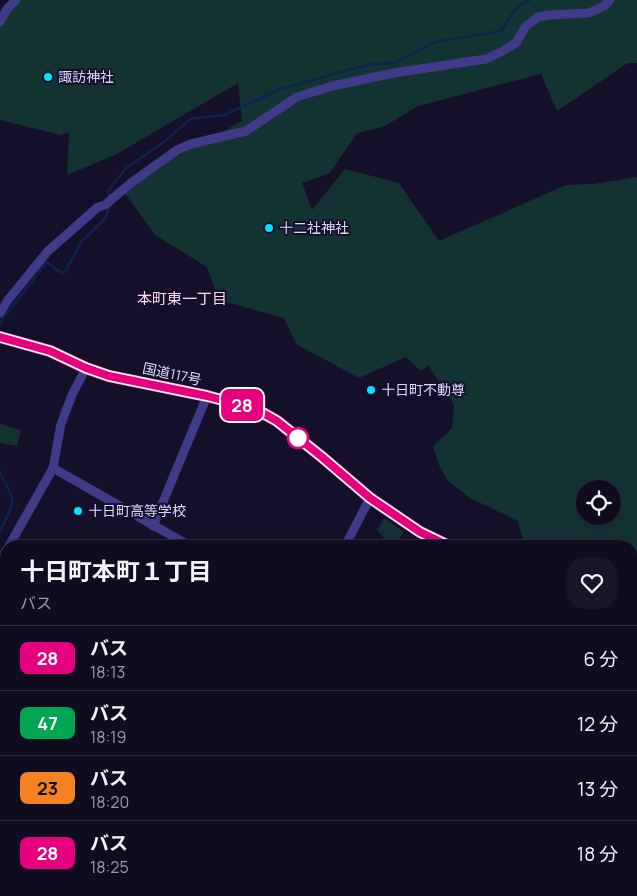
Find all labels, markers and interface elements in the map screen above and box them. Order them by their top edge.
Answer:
place label: 諏訪神社 [58,67,114,86]
marker: 諏訪神社 [42,71,54,83]
place label: 十二社神社 [279,218,349,237]
marker: 十二社神社 [263,222,275,234]
district label: 本町東一丁目 [137,288,227,309]
street label: 国道117号 [141,358,203,389]
place label: 十日町不動尊 [381,380,465,399]
marker: 十日町不動尊 [365,384,377,396]
line badge: 28 [220,389,264,421]
text: 28 [231,393,253,417]
unlabelled marker [287,427,309,449]
map controls [576,480,621,525]
button: locate [576,480,621,525]
place label: 十日町高等学校 [88,501,186,520]
marker: 十日町高等学校 [72,505,84,517]
text: 十日町本町１丁目 [20,554,212,587]
button: heart [566,557,618,609]
text: バス [20,592,52,614]
text: バス [90,635,128,661]
text: 28 [37,646,58,670]
text: 6 分 [583,646,618,672]
text: 18:13 [90,661,125,683]
text: バス [90,700,128,726]
text: 47 [37,711,58,735]
text: 12 分 [577,711,618,737]
text: 18:19 [90,726,126,748]
text: バス [90,765,128,791]
text: 23 [37,776,58,800]
text: 13 分 [577,776,618,802]
text: 18:20 [90,791,129,813]
text: バス [90,830,128,856]
text: 28 [37,841,58,865]
text: 18 分 [577,841,618,867]
text: 18:25 [90,856,129,878]

